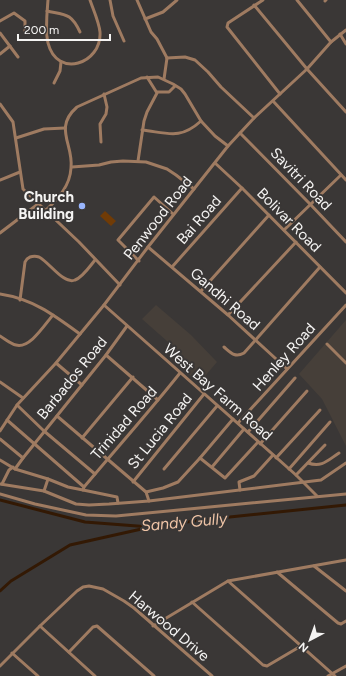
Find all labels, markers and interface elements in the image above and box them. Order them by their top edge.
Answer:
scale bar [18,16,110,42]
text: 200 m [24,23,59,37]
street label: Savitri Road [267,144,335,214]
street label: Penwood Road [120,173,196,263]
street label: Bolivar Road [253,184,325,256]
place label: Church Building [18,188,74,223]
street label: Bai Road [173,192,225,248]
marker: Church Building [77,201,87,211]
street label: Gandhi Road [187,264,263,334]
street label: Henley Road [249,319,319,395]
street label: Barbados Road [33,333,111,423]
street label: West Bay Farm Road [160,340,276,444]
street label: Trinidad Road [87,383,161,463]
street label: St Lucia Road [124,389,196,473]
water label: Sandy Gully [140,509,228,535]
street label: Harwood Drive [125,587,213,665]
north arrow [290,620,330,660]
text: N [296,639,311,655]

